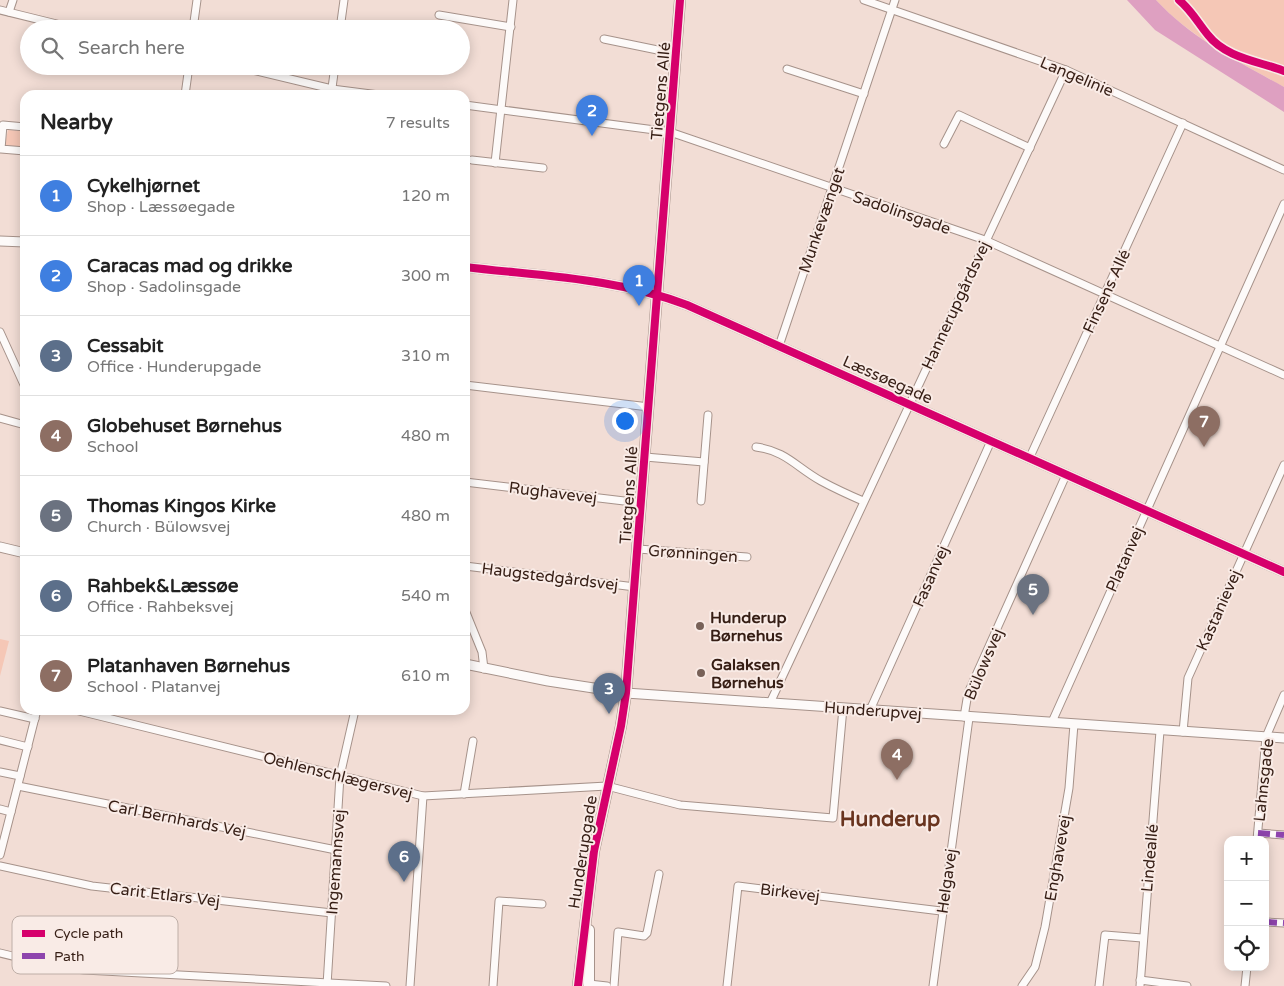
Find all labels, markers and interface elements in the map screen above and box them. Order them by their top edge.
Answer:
search box [20,20,470,75]
icon: search [38,34,66,62]
text: Search here [78,37,185,59]
street label: Tietgens Allé [647,41,675,141]
street label: Langelinie [1037,53,1116,101]
pin: 2 [576,95,608,136]
text: Nearby [40,110,113,135]
text: 7 results [386,113,450,133]
street label: Munkevænget [795,165,849,276]
text: Cykelhjørnet [87,175,200,197]
text: 1 [51,186,61,206]
text: 120 m [401,186,450,206]
street label: Sadolinsgade [850,187,953,239]
text: Shop · Læssøegade [87,197,235,217]
street label: Hannerupgårdsvej [917,238,995,373]
street label: Finsens Allé [1079,246,1135,337]
text: Caracas mad og drikke [87,255,293,277]
pin: 1 [623,265,655,306]
text: 2 [51,266,61,286]
text: 300 m [401,266,450,286]
text: Shop · Sadolinsgade [87,277,241,297]
text: Cessabit [87,335,164,357]
text: 3 [51,346,61,366]
text: 310 m [401,346,450,366]
street label: Læssøegade [840,351,936,409]
text: Office · Hunderupgade [87,357,261,377]
pin: 7 [1188,406,1220,447]
your location [612,408,638,434]
text: Globehuset Børnehus [87,415,282,437]
text: 4 [51,426,61,446]
text: 480 m [401,426,450,446]
text: School [87,437,139,457]
street label: Tietgens Allé [616,445,642,545]
street label: Rughavevej [508,478,598,508]
text: Thomas Kingos Kirke [87,495,276,517]
text: 5 [51,506,61,526]
text: 480 m [401,506,450,526]
text: Church · Bülowsvej [87,517,230,537]
street label: Platanvej [1102,524,1148,595]
street label: Grønningen [647,541,738,567]
street label: Fasanvej [909,543,953,610]
street label: Haugstedgårdsvej [480,559,619,595]
street label: Kastanievej [1192,567,1246,654]
pin: 5 [1017,574,1049,615]
text: Rahbek&Læssøe [87,575,239,597]
text: 6 [51,586,61,606]
text: 540 m [401,586,450,606]
text: Office · Rahbeksvej [87,597,234,617]
place label: Hunderup Børnehus [710,608,786,646]
marker: Hunderup Børnehus [694,620,706,632]
street label: Bülowsvej [960,625,1008,703]
text: Platanhaven Børnehus [87,655,290,677]
place label: Galaksen Børnehus [711,655,784,693]
text: 7 [51,666,61,686]
text: 610 m [401,666,450,686]
marker: Galaksen Børnehus [695,667,707,679]
pin: 3 [593,673,625,714]
text: School · Platanvej [87,677,221,697]
street label: Hunderupvej [823,698,922,724]
street label: Lahnsgade [1250,737,1278,823]
pin: 4 [881,739,913,780]
street label: Oehlenschlægersvej [261,748,414,804]
street label: Hunderupgade [564,794,602,910]
street label: Carl Bernhards Vej [106,796,248,842]
district label: Hunderup [840,807,940,832]
street label: Ingemannsvej [322,809,350,915]
street label: Enghavevej [1041,813,1075,903]
street label: Lindeallé [1137,823,1163,893]
map controls [1224,836,1269,971]
button: + [1224,836,1269,881]
pin: 6 [388,841,420,882]
street label: Helgavej [933,847,961,915]
street label: Carit Etlars Vej [109,878,221,912]
street label: Birkevej [759,879,821,907]
button: − [1224,881,1269,926]
legend [12,916,178,974]
text: Cycle path [54,925,123,942]
button: locate [1224,926,1269,971]
text: Path [54,948,85,965]

